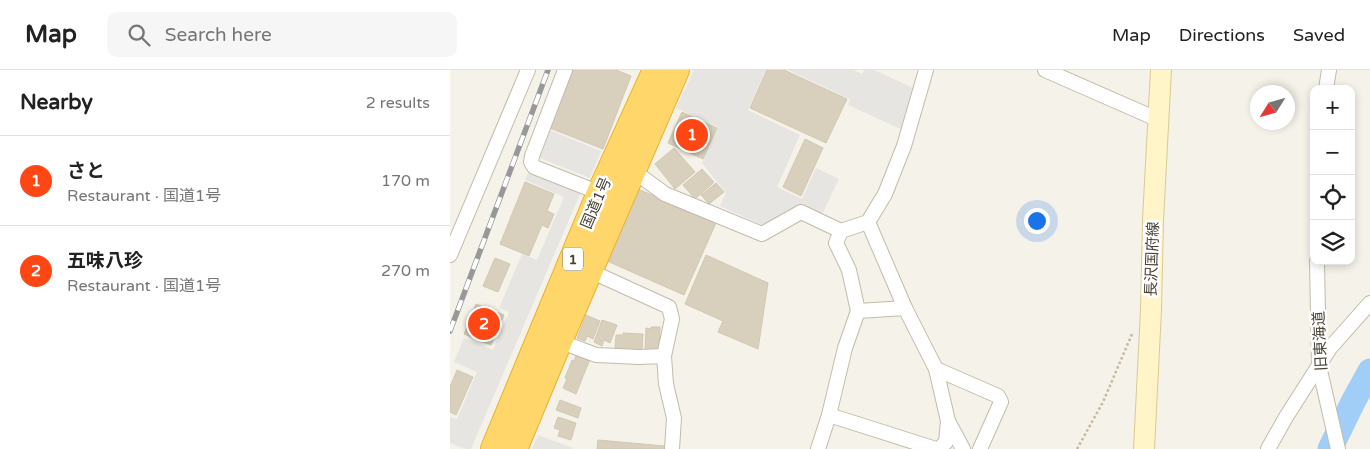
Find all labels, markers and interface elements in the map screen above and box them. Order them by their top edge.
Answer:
search box [107,12,457,57]
text: Map [25,20,77,49]
icon: search [125,21,153,49]
text: Search here [165,24,272,46]
text: Map [1112,24,1151,46]
text: Directions [1179,24,1265,46]
text: Saved [1293,24,1345,46]
north arrow [1250,85,1295,130]
map controls [1310,85,1355,265]
button: + [1310,85,1355,130]
text: Nearby [20,90,93,115]
text: 2 results [366,93,430,113]
pin: 1 [676,116,708,154]
button: − [1310,130,1355,175]
text: さと [67,160,105,182]
text: 1 [31,171,41,191]
text: 170 m [381,171,430,191]
street label: 国道1号 [577,174,615,232]
button: locate [1310,175,1355,220]
text: Restaurant · 国道1号 [67,186,221,206]
your location [1024,208,1050,234]
button: layers [1310,220,1355,265]
street label: 長沢国府線 [1142,221,1162,297]
road number: 1 [563,248,583,270]
text: 五味八珍 [67,250,143,272]
text: 2 [31,261,41,281]
text: 270 m [381,261,430,281]
text: Restaurant · 国道1号 [67,276,221,296]
pin: 2 [468,305,500,343]
street label: 旧東海道 [1309,311,1331,371]

